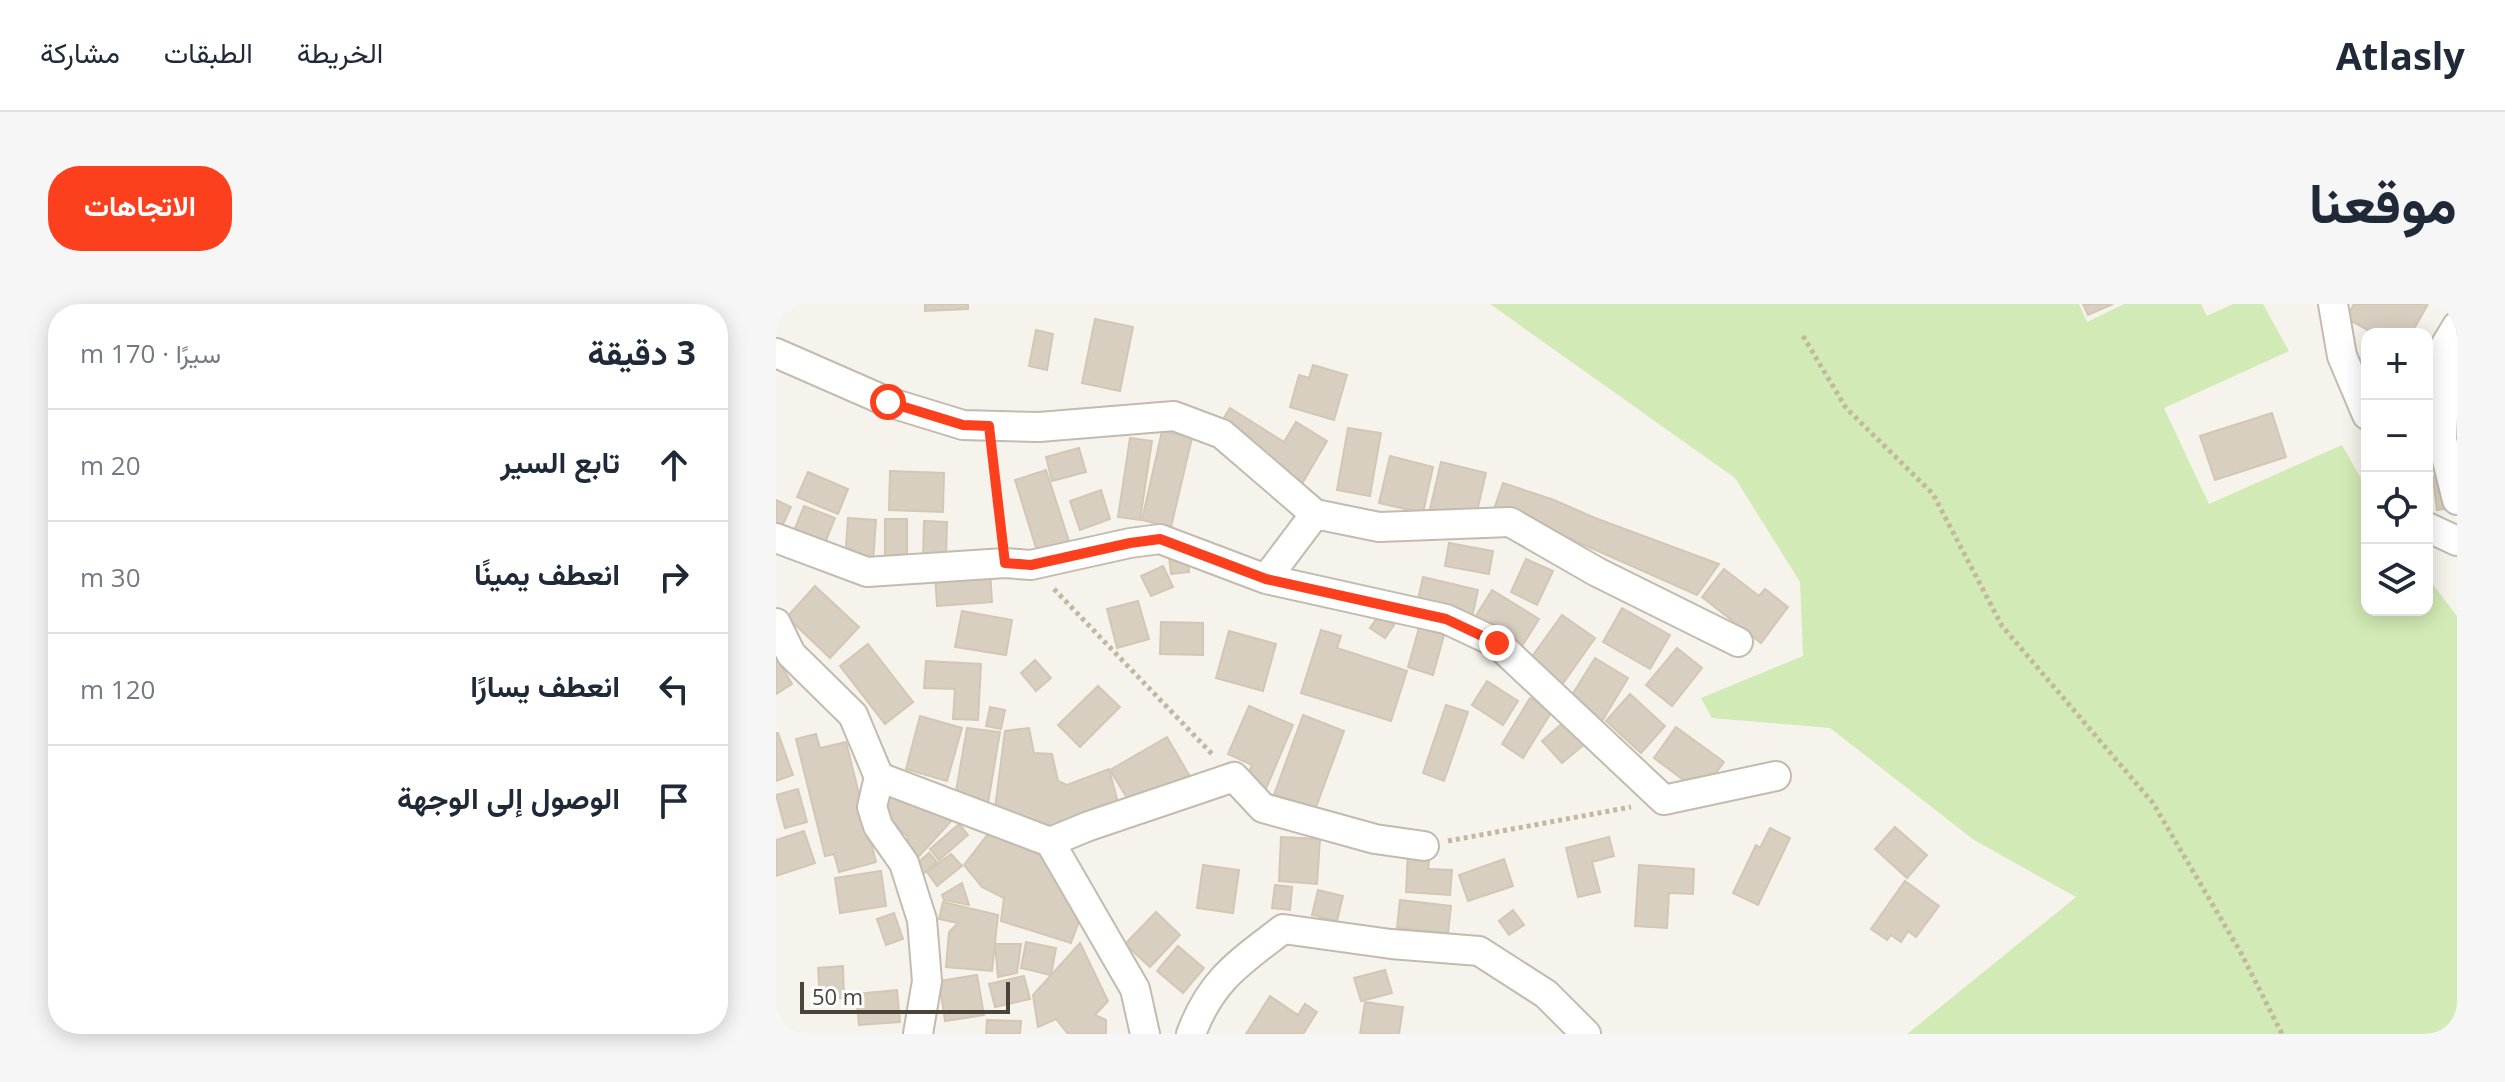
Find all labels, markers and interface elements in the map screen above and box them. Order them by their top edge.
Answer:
text: Atlasly [2336,29,2465,81]
text: مشاركة [40,33,120,71]
text: الطبقات [164,33,253,71]
text: الخريطة [297,33,383,71]
text: موقعنا [2309,163,2457,239]
button: الاتجاهات [48,166,232,251]
map controls [2361,328,2433,616]
button: + [2361,328,2433,400]
text: 3 دقيقة [588,329,696,375]
text: سيرًا · 170 m [80,335,221,371]
route start [870,384,906,420]
button: − [2361,400,2433,472]
text: تابع السير [500,441,620,482]
icon: ahead [652,443,696,487]
text: 20 m [80,447,141,483]
button: locate [2361,472,2433,544]
button: layers [2361,544,2433,616]
text: انعطف يمينًا [474,553,620,594]
icon: right [652,555,696,599]
text: 30 m [80,559,141,595]
route end [1479,625,1515,661]
text: انعطف يسارًا [470,665,620,706]
icon: left [652,667,696,711]
text: 120 m [80,671,155,707]
text: الوصول إلى الوجهة [397,777,620,818]
icon: arrive [652,779,696,823]
scale bar [800,978,1010,1014]
text: 50 m [812,981,863,1011]

